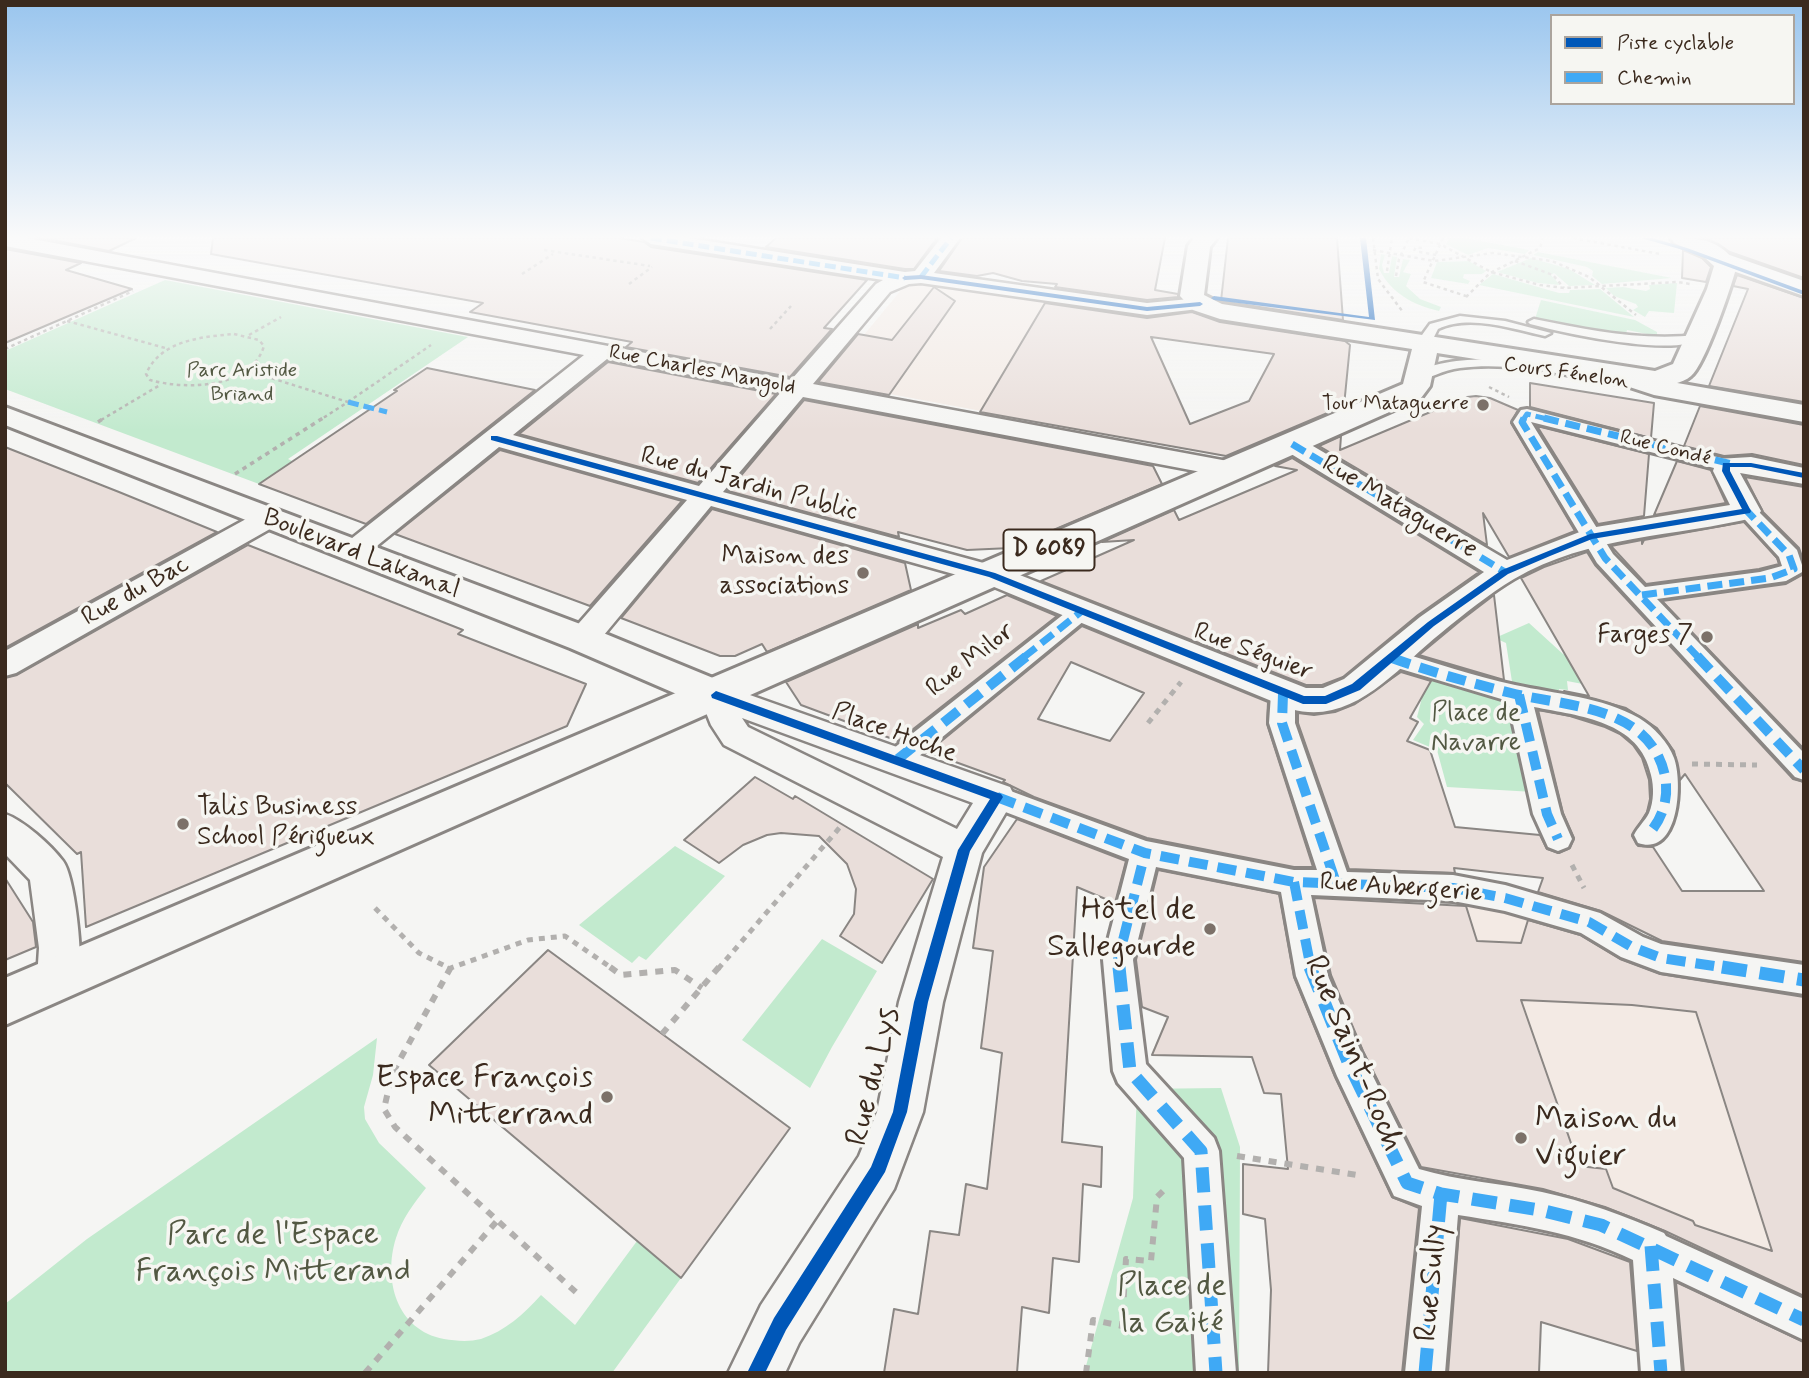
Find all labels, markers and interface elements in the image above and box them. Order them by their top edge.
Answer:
legend [1550,14,1795,105]
text: Piste cyclable [1617,29,1734,57]
text: Chemin [1617,64,1691,92]
street label: Rue Charles Mangold [607,341,797,401]
street label: Cours Fénelon [1502,353,1630,395]
park label: Parc Aristide Briand [187,359,297,409]
place label: Tour Mataguerre [1322,392,1469,418]
marker: Tour Mataguerre [1475,397,1491,413]
street label: Rue Condé [1617,426,1713,472]
street label: Rue du Jardin Public [637,441,861,529]
street label: Rue Mataguerre [1315,449,1483,567]
street label: Boulevard Lakanal [258,503,464,607]
road number: D 6089 [1004,530,1094,570]
place label: Maison des associations [720,542,849,604]
street label: Rue du Bac [77,550,195,634]
marker: Maison des associations [855,565,871,581]
street label: Rue Milor [921,617,1021,705]
street label: Rue Séguier [1189,617,1317,689]
place label: Farges 7 [1597,621,1693,653]
marker: Farges 7 [1699,629,1715,645]
street label: Place Hoche [827,697,961,771]
park label: Place de Navarre [1431,699,1521,760]
place label: Talis Business School Périgueux [197,793,375,854]
marker: Talis Business School Périgueux [175,816,191,832]
street label: Rue Aubergerie [1319,868,1483,910]
place label: Hôtel de Sallegourde [1047,892,1196,967]
marker: Hôtel de Sallegourde [1202,921,1218,937]
street label: Rue Saint-Roch [1294,950,1410,1158]
street label: Rue du Lys [839,1004,911,1150]
place label: Espace François Mitterrand [376,1060,593,1135]
marker: Espace François Mitterrand [599,1089,615,1105]
place label: Maison du Viguier [1535,1101,1676,1176]
marker: Maison du Viguier [1513,1130,1529,1146]
park label: Parc de l'Espace François Mitterand [135,1217,411,1292]
street label: Rue Sully [1409,1223,1457,1343]
park label: Place de la Gaité [1117,1268,1227,1343]

